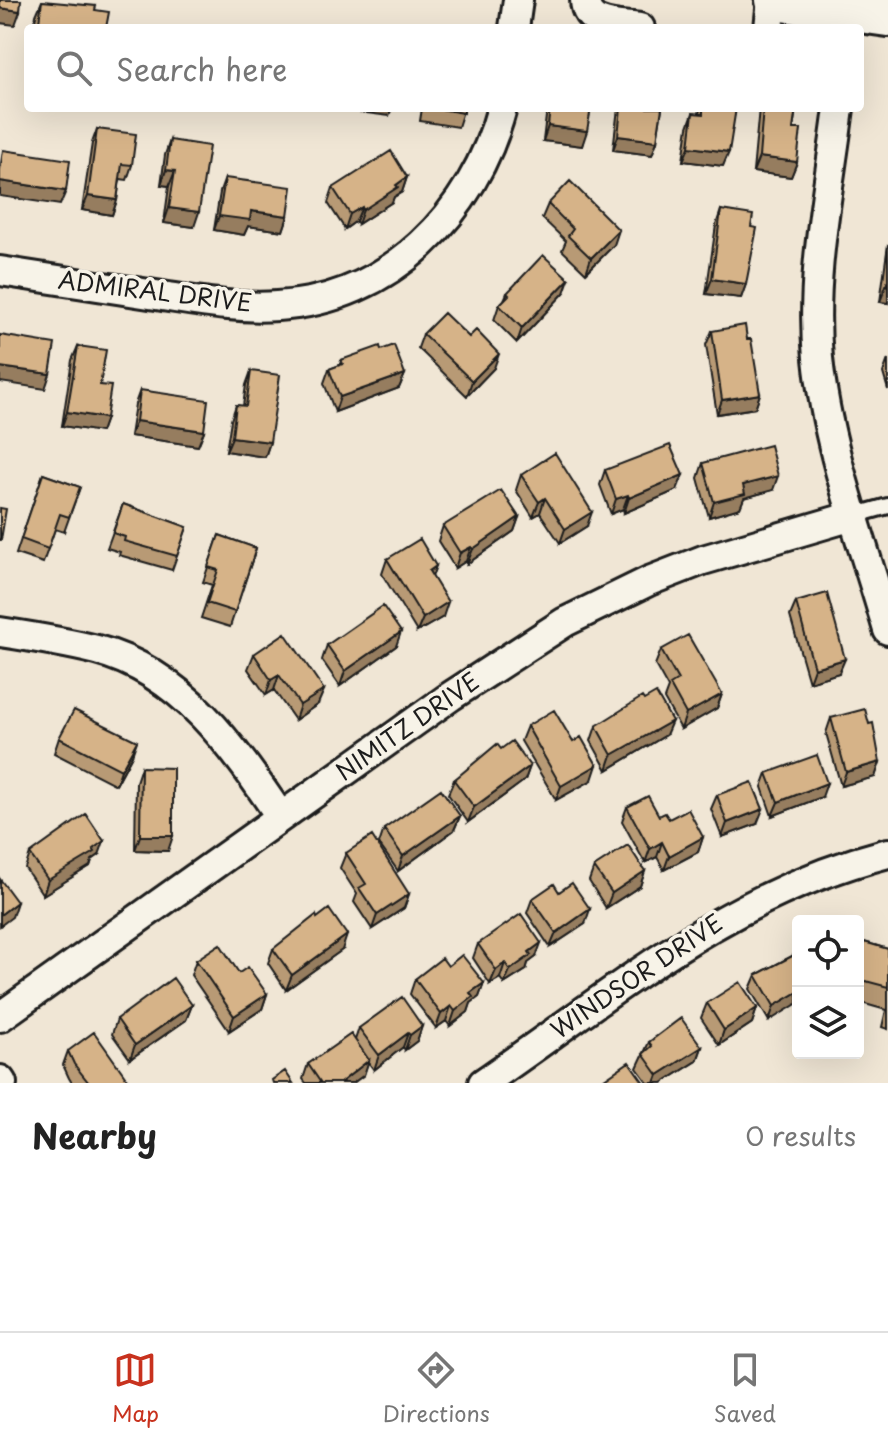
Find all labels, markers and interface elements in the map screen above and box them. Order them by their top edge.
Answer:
search box [24,24,864,112]
icon: search [52,46,96,90]
text: Search here [116,46,288,91]
street label: ADMIRAL DRIVE [56,260,254,320]
street label: NIMITZ DRIVE [328,662,486,788]
street label: WINDSOR DRIVE [542,904,729,1046]
map controls [792,915,864,1059]
button: locate [792,915,864,987]
button: layers [792,987,864,1059]
text: Nearby [32,1109,157,1161]
text: 0 results [745,1116,856,1155]
tab: Map [112,1348,159,1429]
tab: Directions [383,1348,490,1429]
tab: Saved [714,1348,776,1429]

